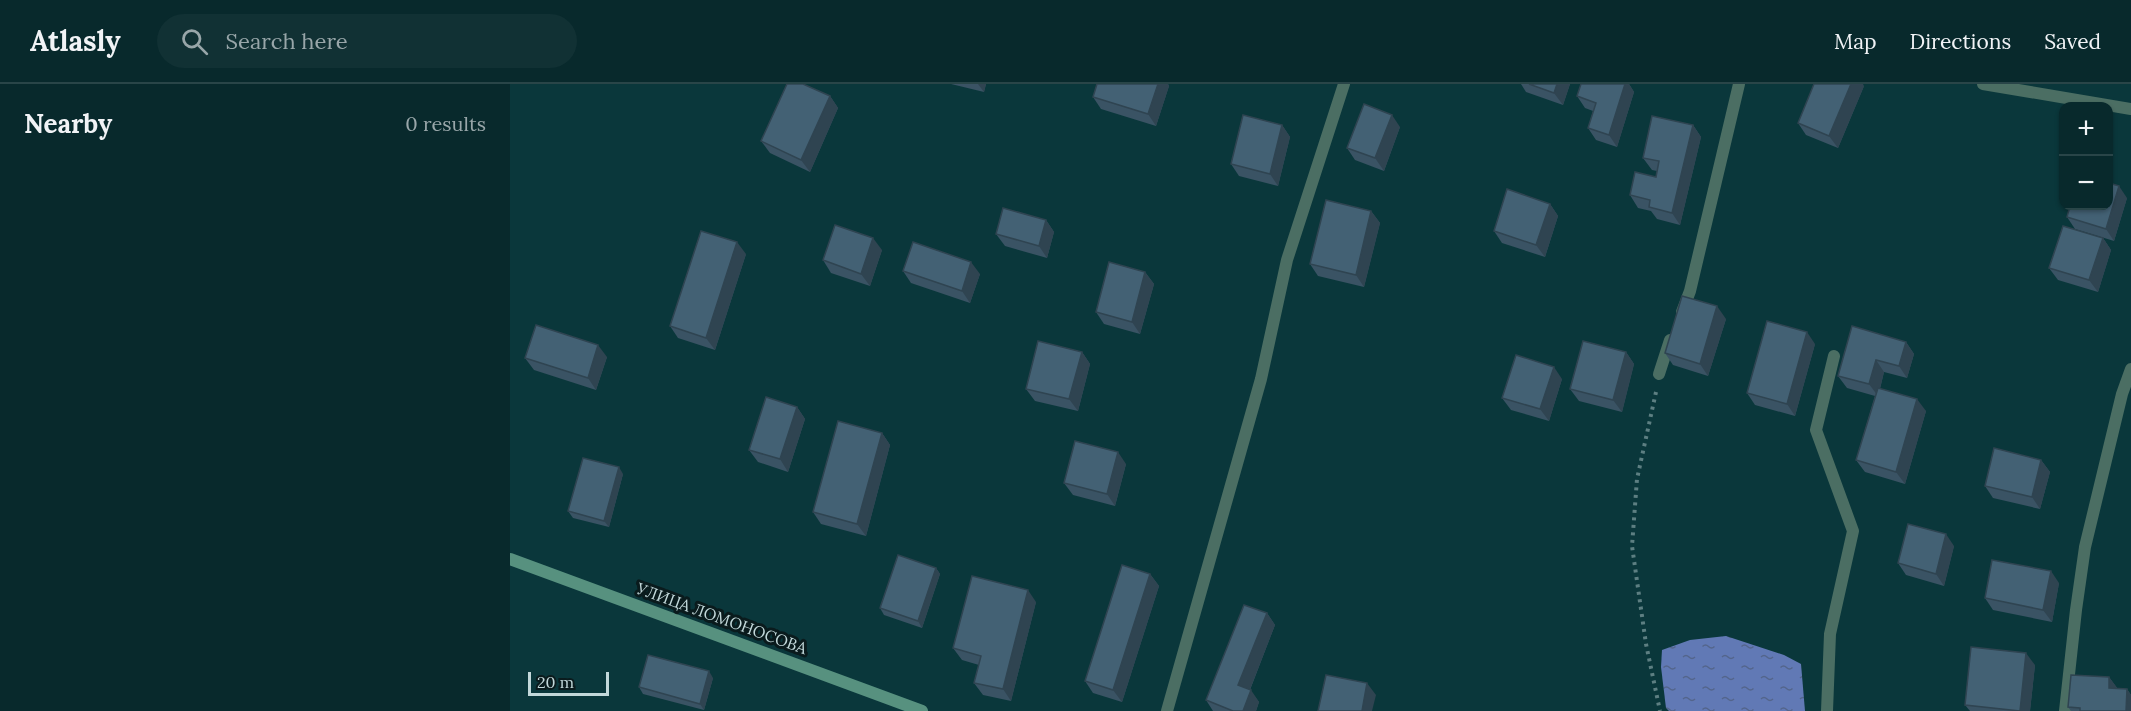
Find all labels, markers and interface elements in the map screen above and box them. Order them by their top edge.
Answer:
search box [157,14,577,68]
text: Atlasly [30,23,121,59]
icon: search [178,25,211,58]
text: Search here [226,27,348,55]
text: Map [1834,28,1877,55]
text: Directions [1910,28,2011,55]
text: Saved [2044,28,2101,55]
map controls [2059,102,2113,210]
button: + [2059,102,2113,156]
text: Nearby [24,107,112,140]
text: 0 results [405,111,486,136]
button: − [2059,156,2113,210]
street label: УЛИЦА ЛОМОНОСОВА [633,578,811,658]
scale bar [528,669,609,696]
text: 20 m [537,672,574,692]

